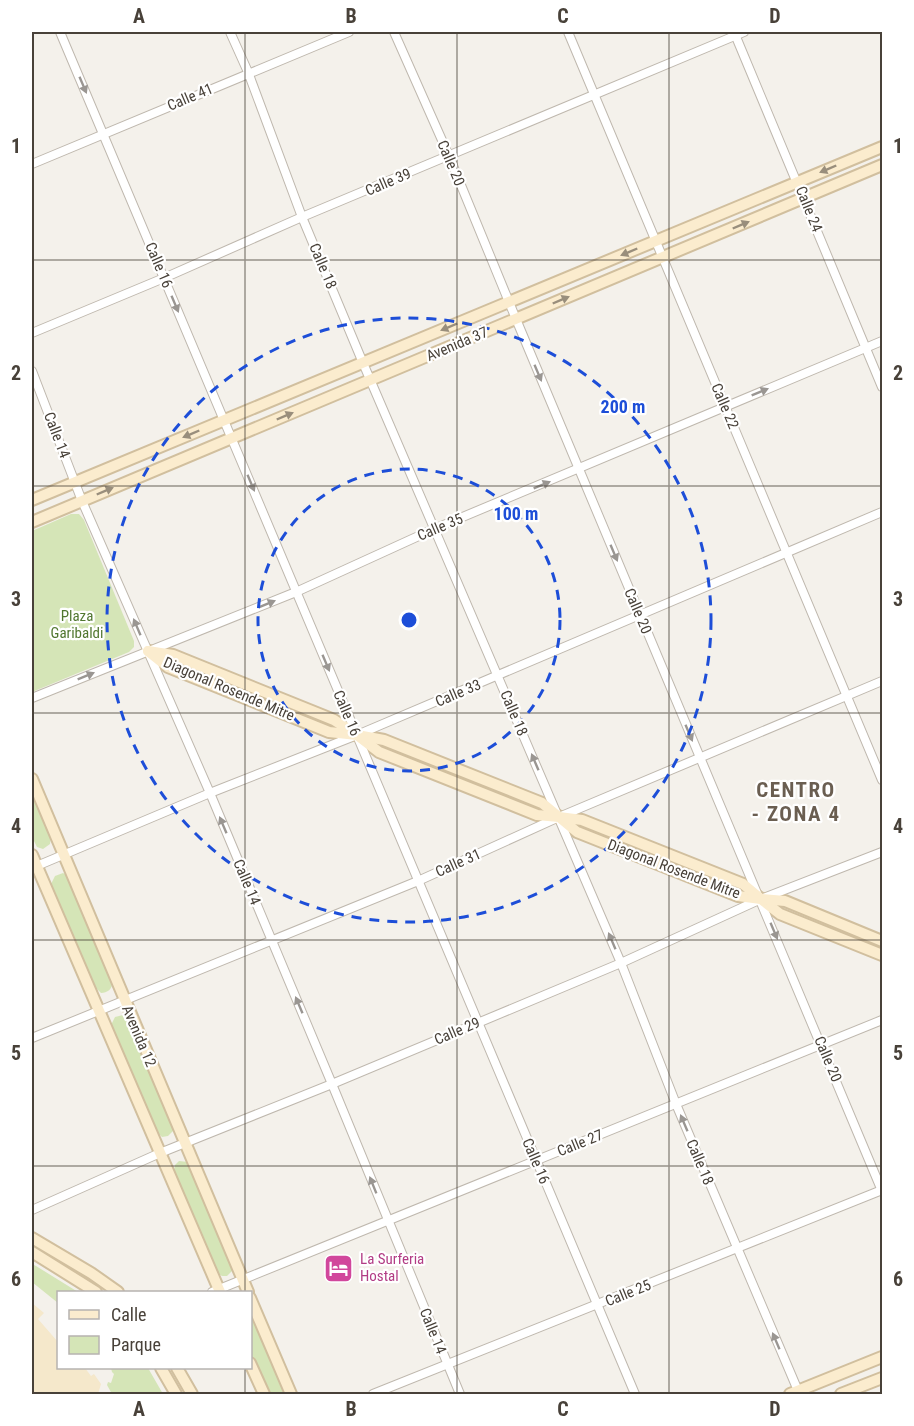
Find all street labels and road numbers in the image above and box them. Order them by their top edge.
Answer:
street label: Calle 41 [164,79,216,115]
street label: Calle 20 [433,137,469,189]
street label: Calle 39 [362,164,414,200]
street label: Calle 24 [792,183,826,235]
street label: Calle 16 [141,239,177,291]
street label: Calle 18 [305,240,341,292]
street label: Avenida 37 [423,323,491,365]
street label: Calle 22 [707,380,743,432]
street label: Calle 14 [40,409,74,461]
street label: Calle 35 [414,509,466,545]
street label: Calle 20 [620,585,656,637]
street label: Diagonal Rosende Mitre [161,653,297,725]
street label: Calle 33 [432,675,484,711]
street label: Calle 16 [329,687,365,739]
street label: Calle 18 [496,687,532,739]
street label: Diagonal Rosende Mitre [605,835,743,903]
street label: Calle 31 [432,845,484,881]
street label: Calle 14 [229,856,265,908]
street label: Avenida 12 [118,1002,160,1070]
street label: Calle 29 [431,1013,483,1049]
street label: Calle 20 [810,1033,846,1085]
street label: Calle 27 [554,1126,606,1160]
street label: Calle 16 [518,1135,554,1187]
street label: Calle 18 [682,1136,718,1188]
street label: Calle 25 [602,1276,654,1310]
street label: Calle 14 [416,1305,450,1357]

